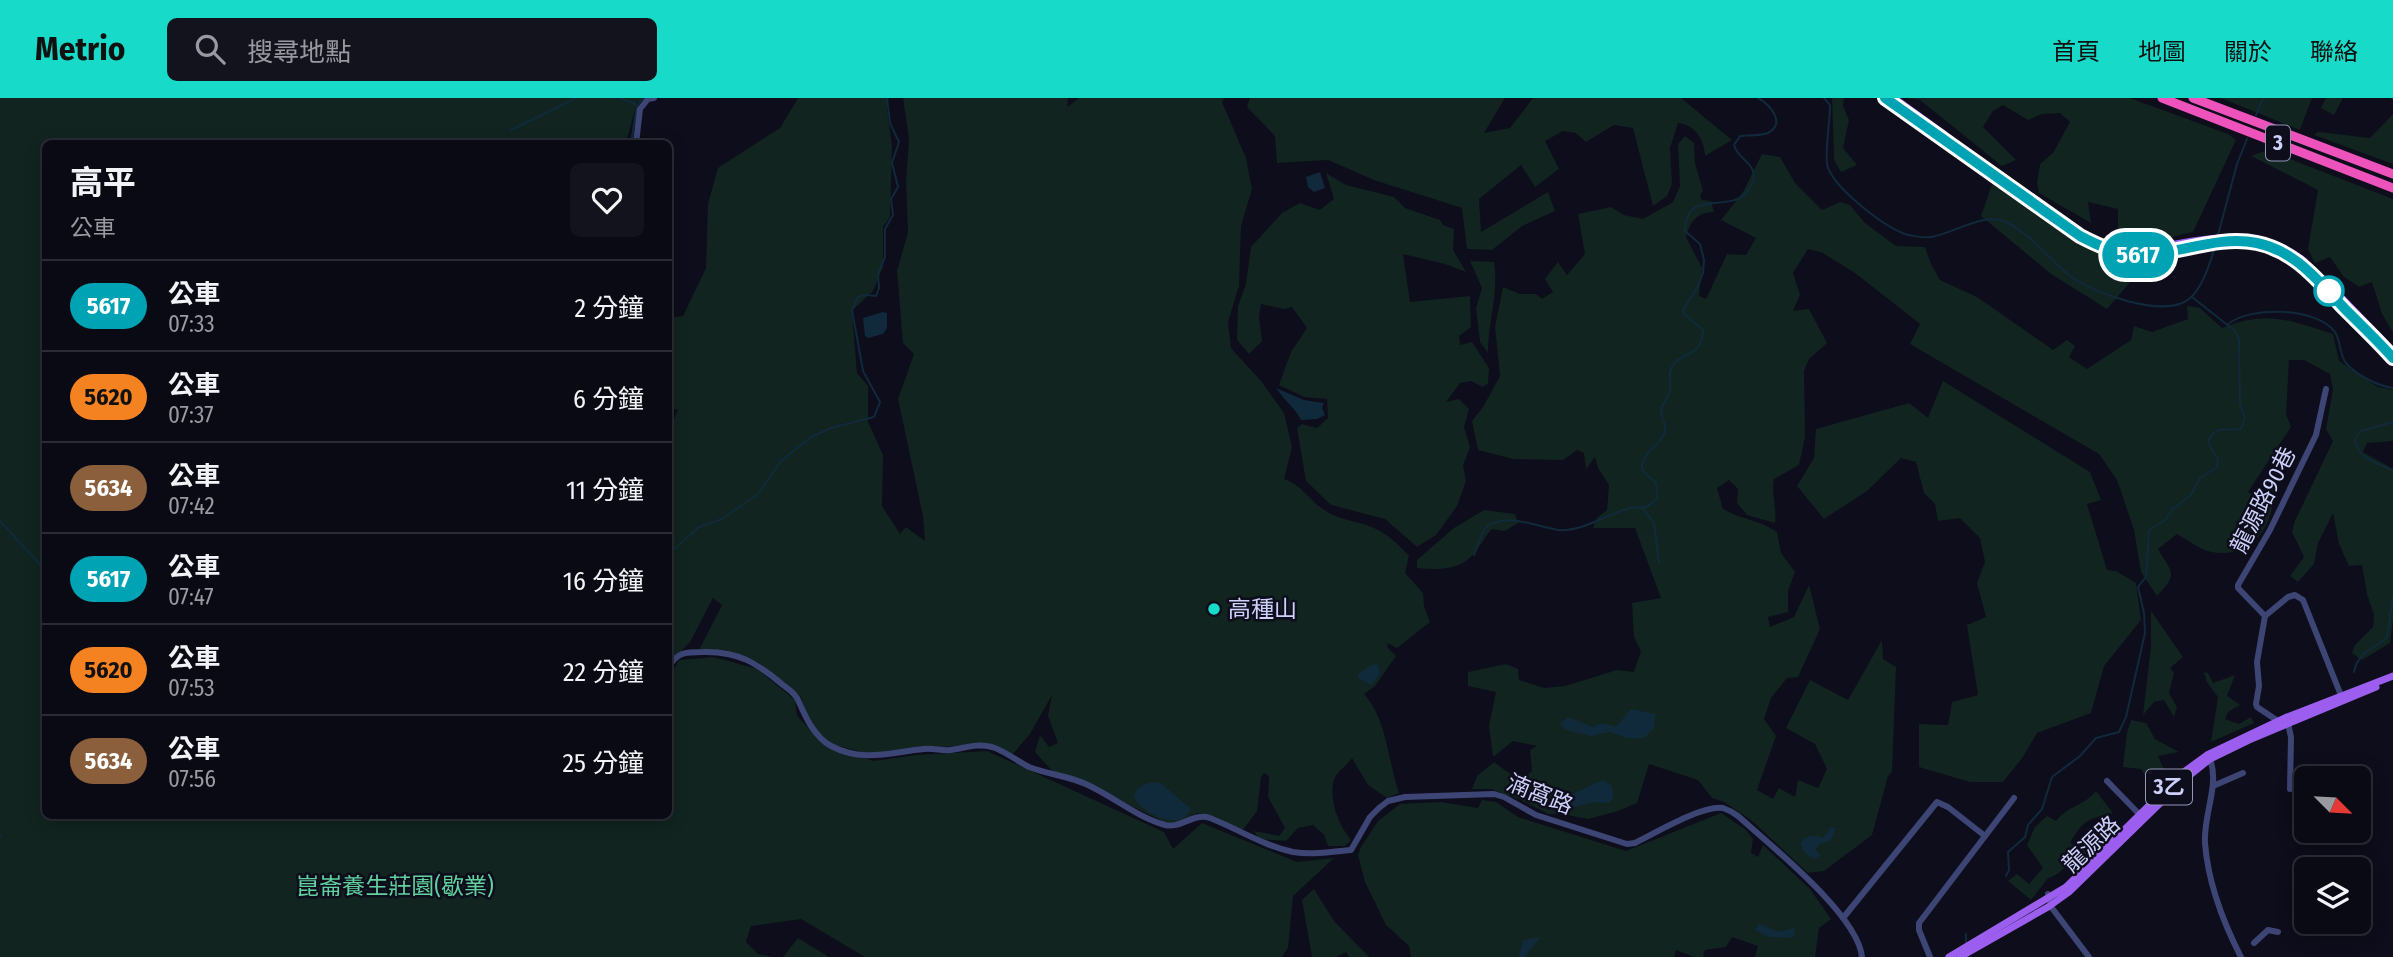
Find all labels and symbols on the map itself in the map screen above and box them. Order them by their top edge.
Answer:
road number: 3 [2266,126,2290,160]
line badge: 5617 [2089,232,2187,278]
unlabelled marker [2314,276,2344,306]
street label: 龍源路90巷 [2224,442,2302,558]
place label: 高種山 [1228,595,1297,623]
marker: 高種山 [1206,601,1222,617]
north arrow [2294,766,2371,844]
street label: 湳窩路 [1503,768,1577,820]
road number: 3乙 [2146,770,2192,804]
street label: 龍源路 [2056,810,2126,878]
park label: 崑崙養生莊園(歇業) [296,872,494,900]

